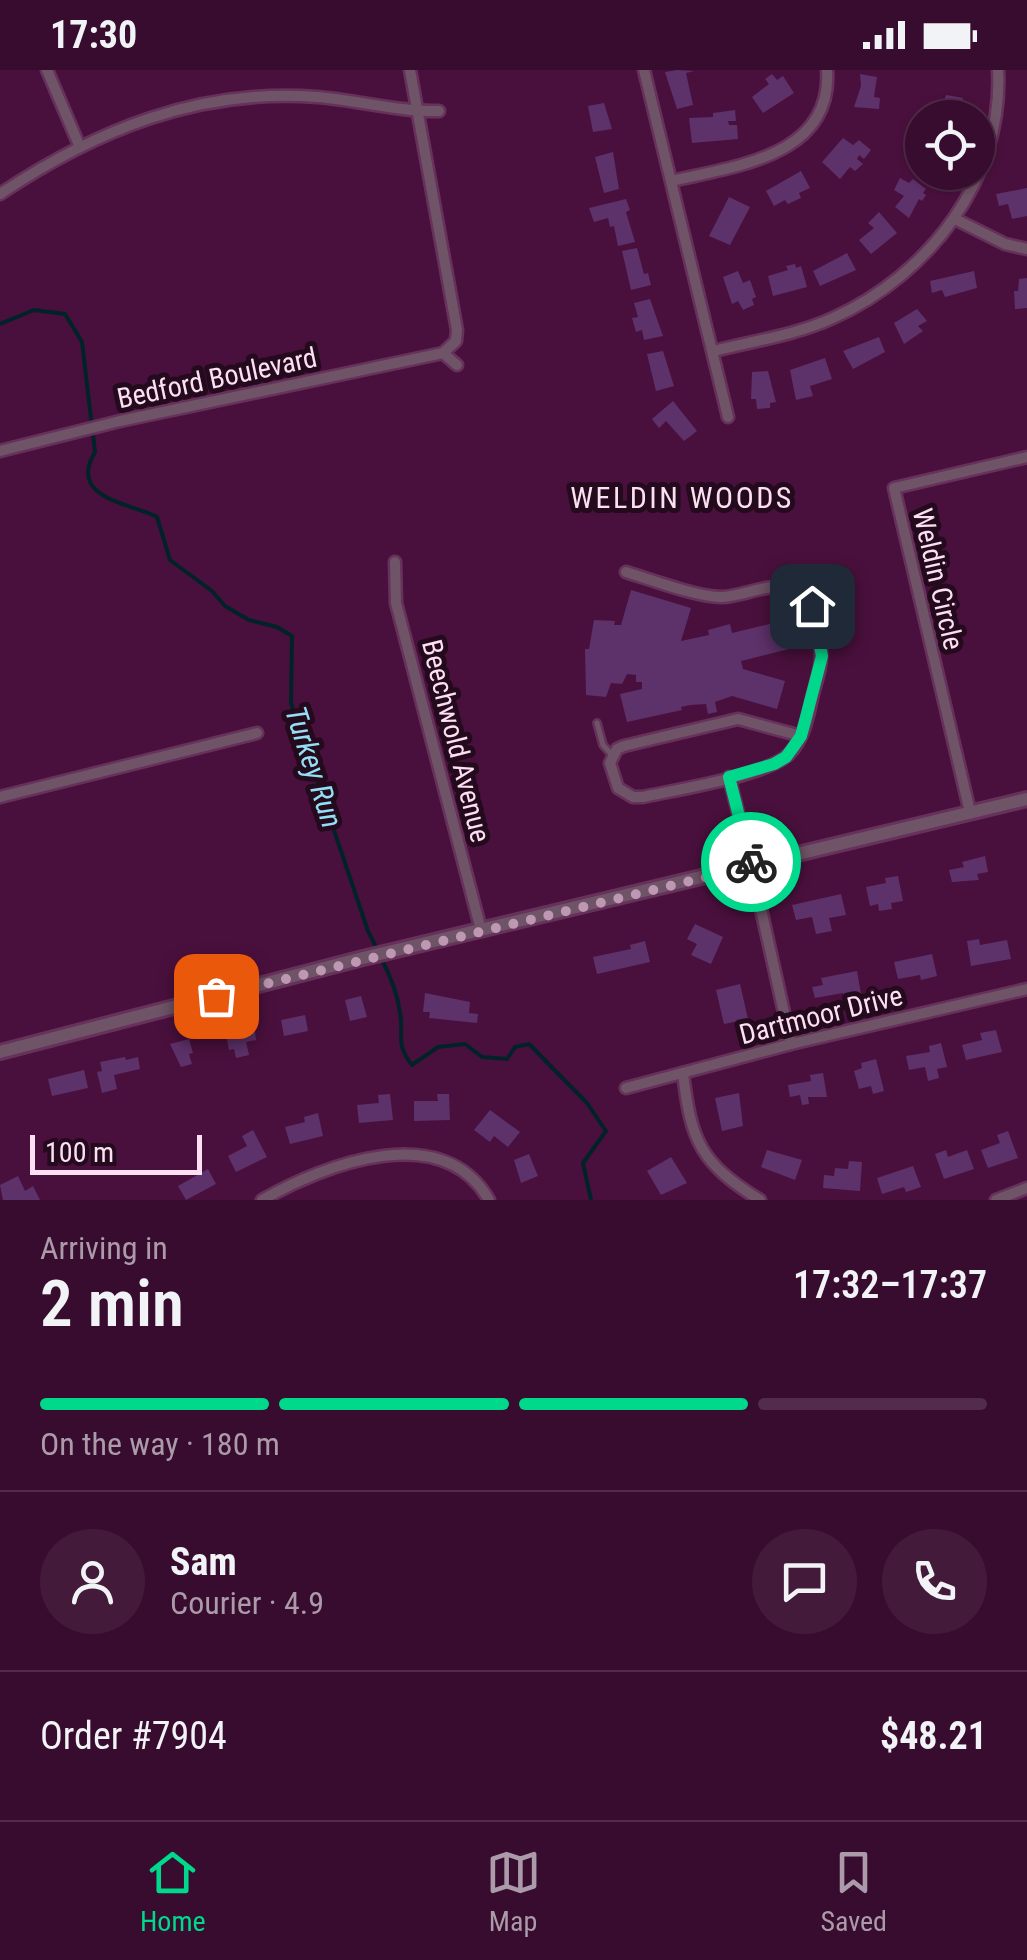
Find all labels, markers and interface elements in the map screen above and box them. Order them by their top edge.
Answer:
text: 17:30 [50,13,137,57]
map controls [905,100,995,190]
button: locate [905,100,995,190]
street label: Bedford Boulevard [114,341,320,415]
district label: WELDIN WOODS [570,480,794,515]
street label: Weldin Circle [906,505,970,653]
pin [770,564,855,649]
icon: home [785,579,840,634]
street label: Beechwold Avenue [415,636,497,846]
water label: Turkey Run [278,702,350,832]
courier [701,812,801,912]
icon: bike [724,835,779,890]
pin [174,954,259,1039]
icon: bag [189,969,244,1024]
street label: Dartmoor Drive [736,979,906,1051]
scale bar [30,1130,202,1174]
text: 100 m [45,1136,114,1169]
text: Arriving in [40,1229,168,1267]
text: 17:32–17:37 [793,1263,987,1307]
text: 2 min [40,1266,184,1342]
text: On the way · 180 m [40,1425,280,1463]
button: person [40,1529,145,1634]
button: chat [752,1529,857,1634]
button: phone [882,1529,987,1634]
text: Sam [170,1540,237,1584]
text: Courier · 4.9 [170,1584,324,1622]
text: Order #7904 [40,1714,227,1758]
text: $48.21 [880,1714,987,1758]
tab: Home [140,1845,206,1938]
tab: Map [486,1845,541,1938]
tab: Saved [820,1845,887,1938]

